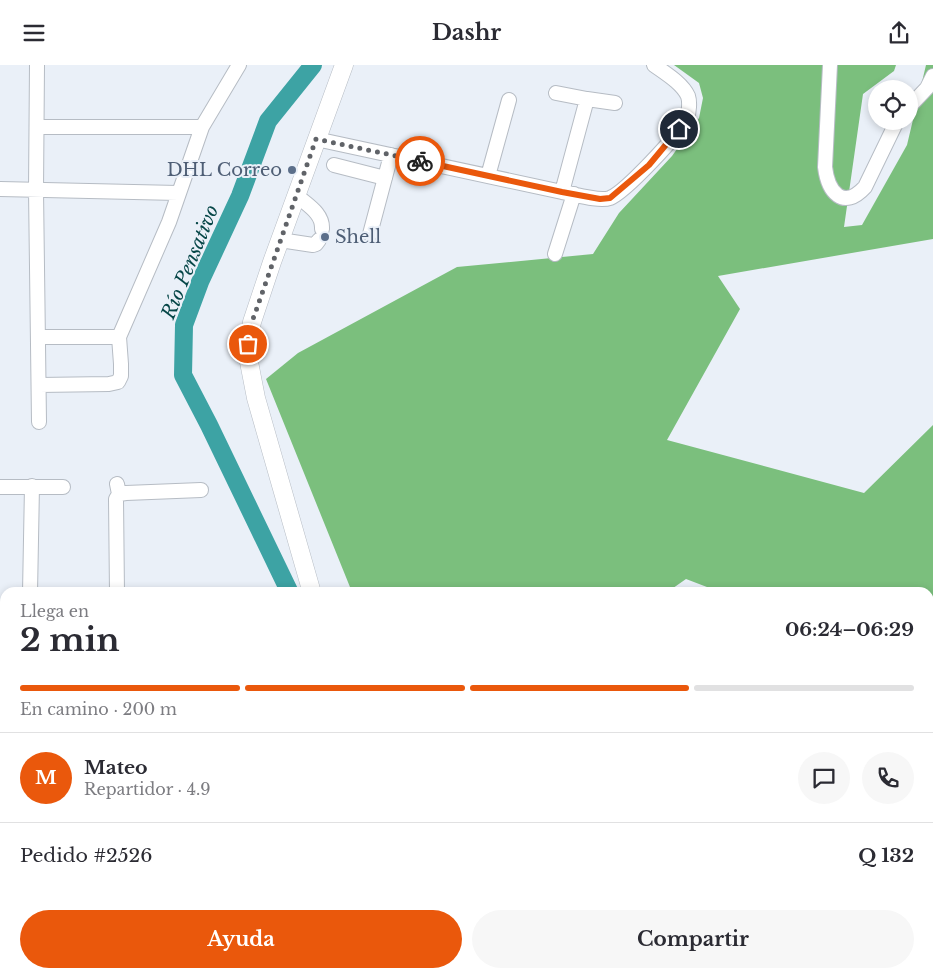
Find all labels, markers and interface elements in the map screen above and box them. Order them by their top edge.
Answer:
icon: menu [20,19,48,47]
text: Dashr [432,19,501,46]
icon: share [885,19,913,47]
map controls [868,80,918,130]
button: locate [868,80,918,130]
pin [658,108,700,150]
icon: home [665,115,693,143]
courier [395,136,445,186]
icon: bike [406,147,434,175]
place label: DHL Correo [167,159,282,181]
marker: DHL Correo [286,164,298,176]
water label: Río Pensativo [156,201,223,323]
place label: Shell [335,226,381,248]
marker: Shell [319,231,331,243]
pin [227,323,269,365]
icon: bag [234,330,262,358]
text: Llega en [20,601,89,621]
text: 06:24–06:29 [785,618,914,641]
text: 2 min [20,620,120,660]
text: En camino · 200 m [20,699,177,719]
button: chat [798,752,850,804]
button: phone [862,752,914,804]
text: Mateo [84,756,148,779]
text: M [35,766,57,789]
text: Repartidor · 4.9 [84,779,211,799]
text: Pedido #2526 [20,844,152,867]
text: Q 132 [858,844,914,867]
button: Ayuda [20,910,462,968]
button: Compartir [472,910,914,968]

